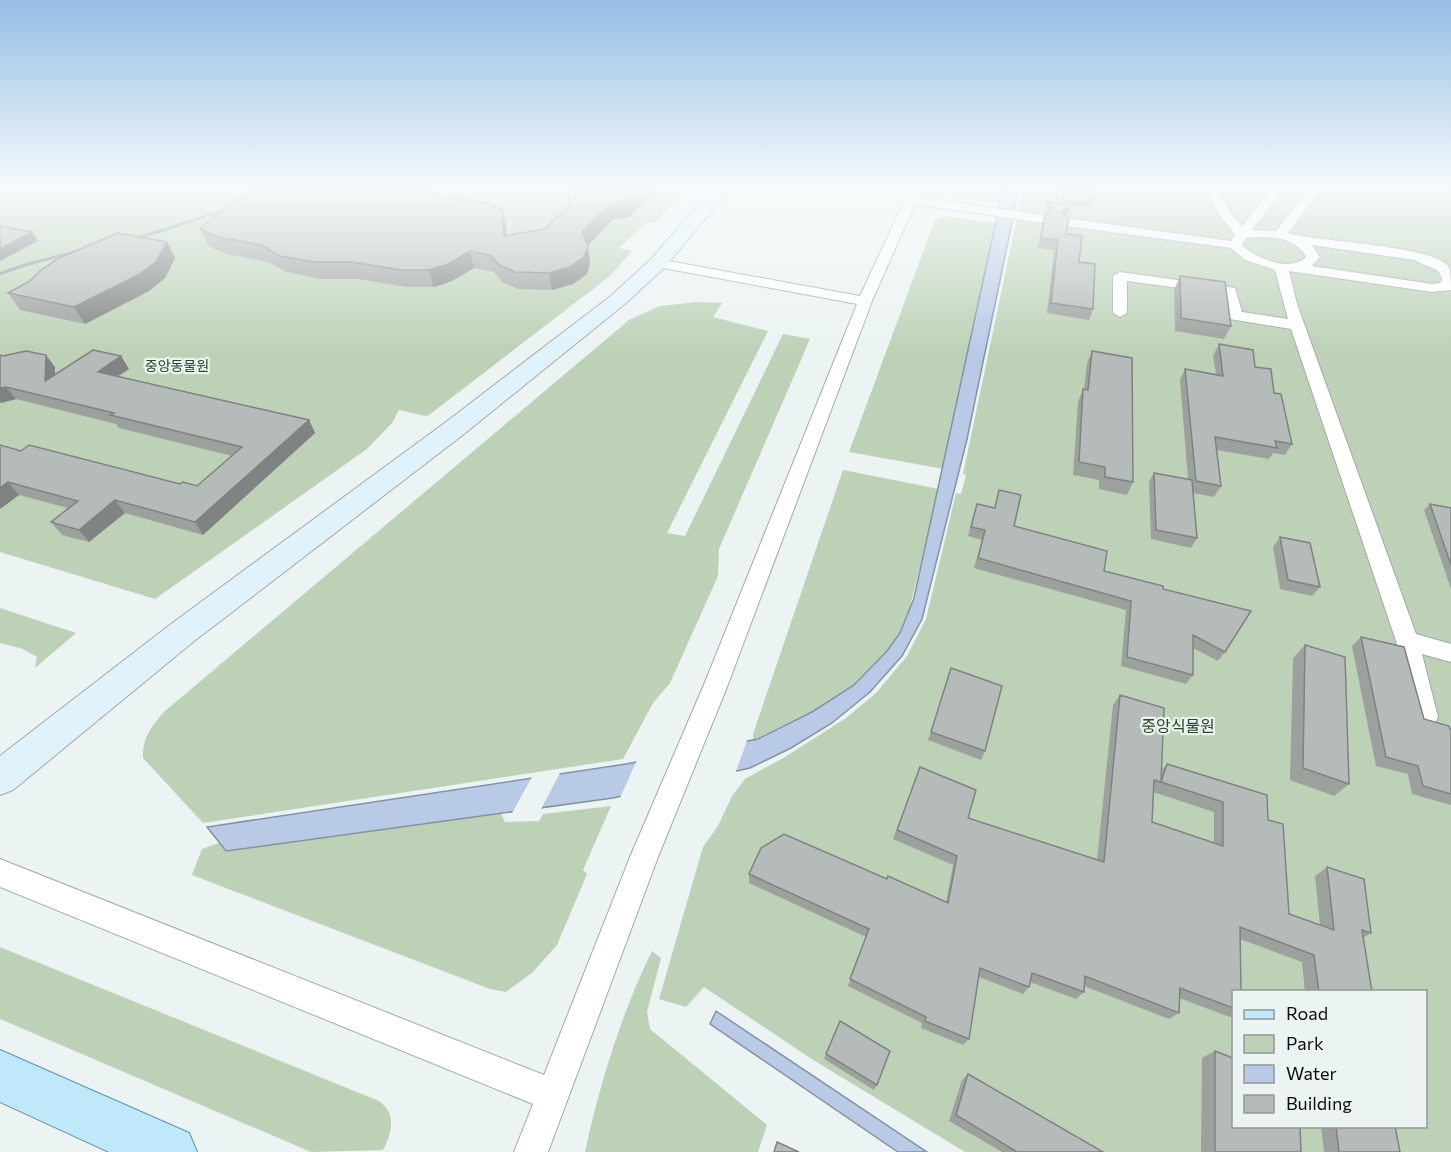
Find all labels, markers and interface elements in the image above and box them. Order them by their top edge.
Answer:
park label: 중앙동물원 [145,357,209,374]
park label: 중앙식물원 [1141,716,1215,735]
legend [1232,990,1427,1128]
text: Road [1286,1002,1328,1024]
text: Park [1286,1032,1324,1054]
text: Water [1286,1062,1337,1084]
text: Building [1286,1092,1352,1114]

